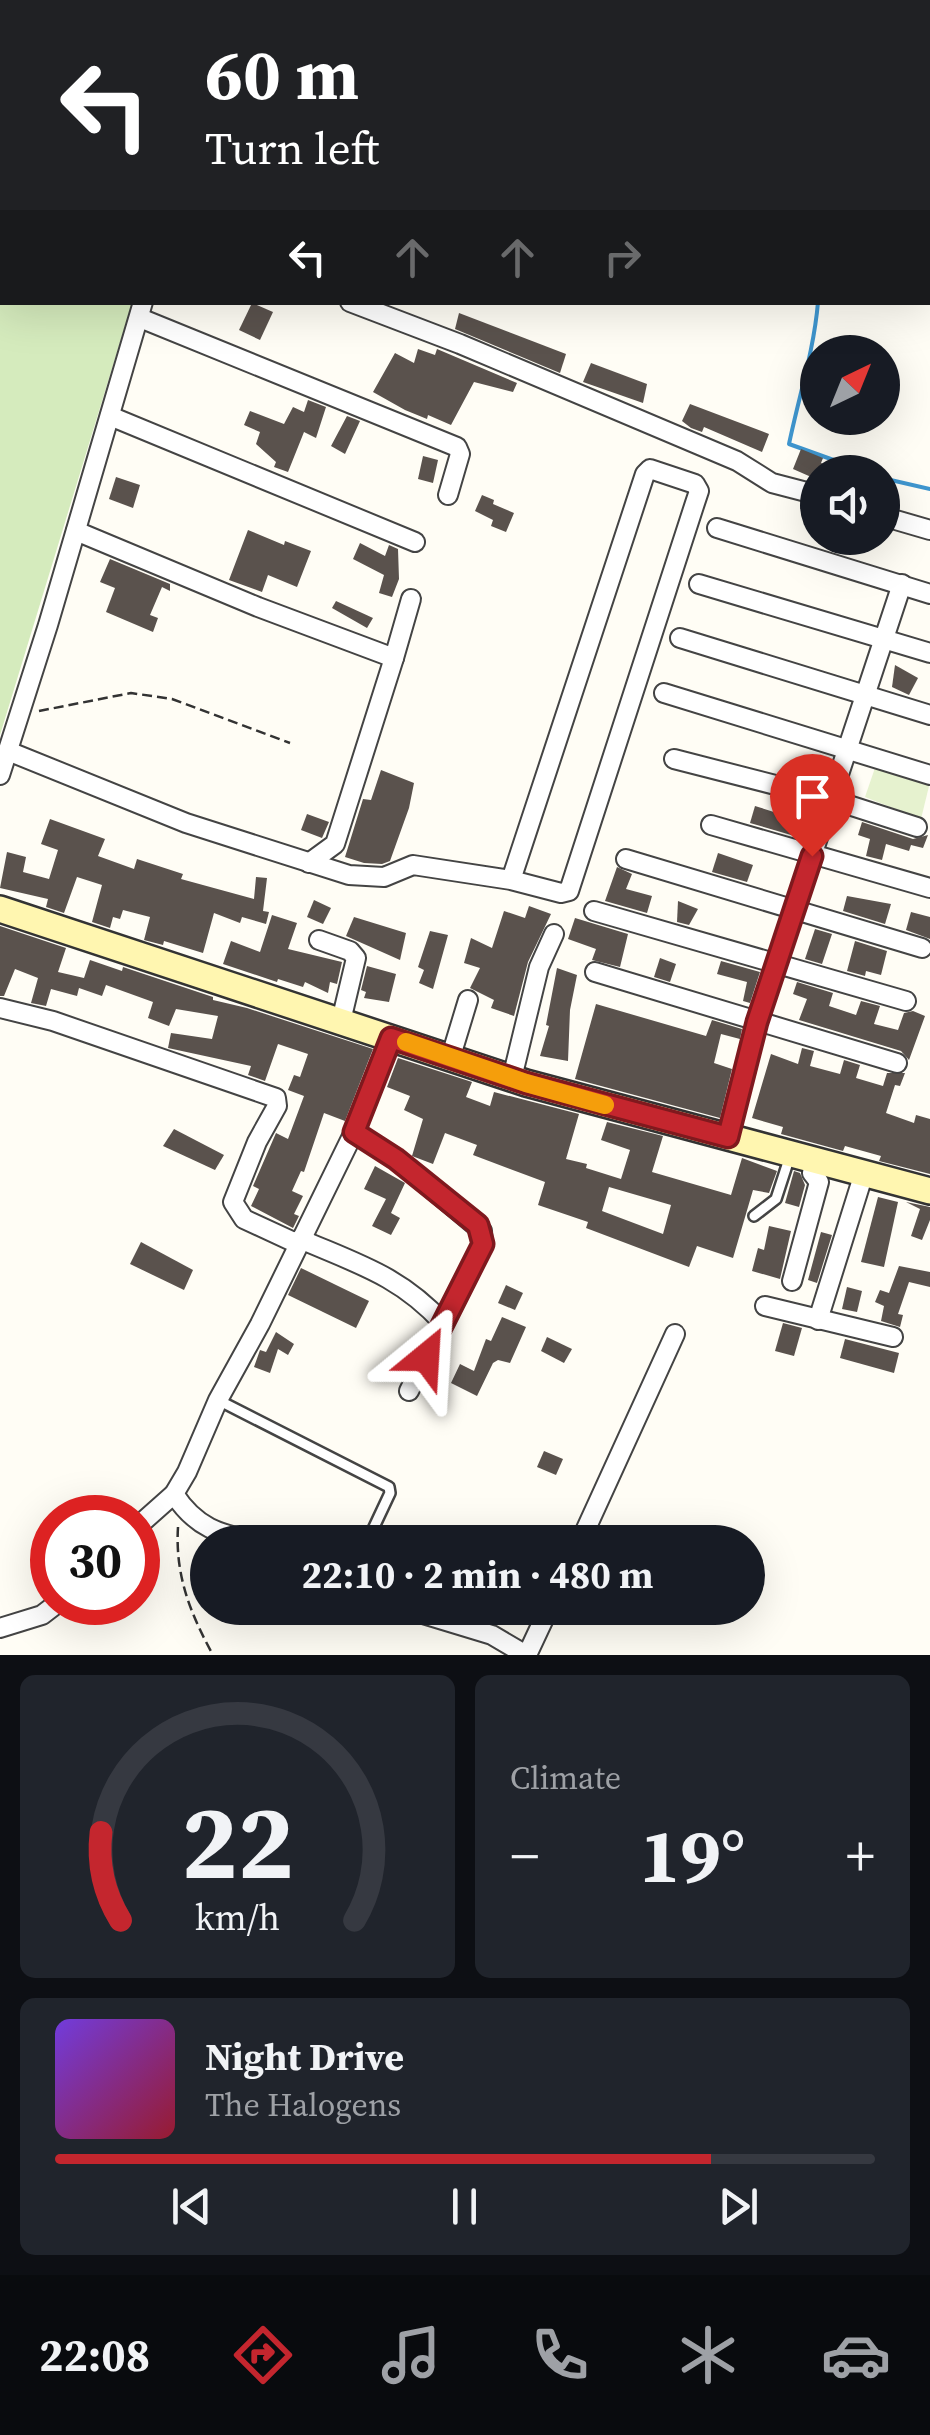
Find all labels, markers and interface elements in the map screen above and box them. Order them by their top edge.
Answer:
text: 60 m [205,26,359,122]
icon: left [40,40,170,170]
text: Turn left [205,117,379,179]
icon: left [280,230,335,285]
icon: ahead [385,230,440,285]
icon: ahead [490,230,545,285]
icon: right [595,230,650,285]
north arrow [800,335,900,435]
map controls [800,335,900,555]
button: sound [800,455,900,555]
pin [770,754,855,857]
icon: arrive [785,769,840,824]
position arrow [374,1305,478,1409]
speed limit sign: 30 [30,1495,160,1625]
text: 22:10 · 2 min · 480 m [301,1549,654,1601]
text: Climate [510,1756,621,1800]
text: 22 [181,1770,294,1913]
text: 19° [640,1804,745,1907]
text: − [510,1818,539,1893]
text: + [846,1818,875,1893]
text: km/h [195,1893,280,1942]
text: Night Drive [205,2031,404,2083]
text: The Halogens [205,2083,401,2127]
icon: previous [164,2179,219,2234]
icon: pause [437,2179,492,2234]
icon: next [711,2179,766,2234]
icon: directions [228,2320,298,2390]
icon: music [376,2320,446,2390]
icon: phone [525,2320,595,2390]
icon: climate [673,2320,743,2390]
icon: car [821,2320,891,2390]
text: 22:08 [39,2324,150,2386]

